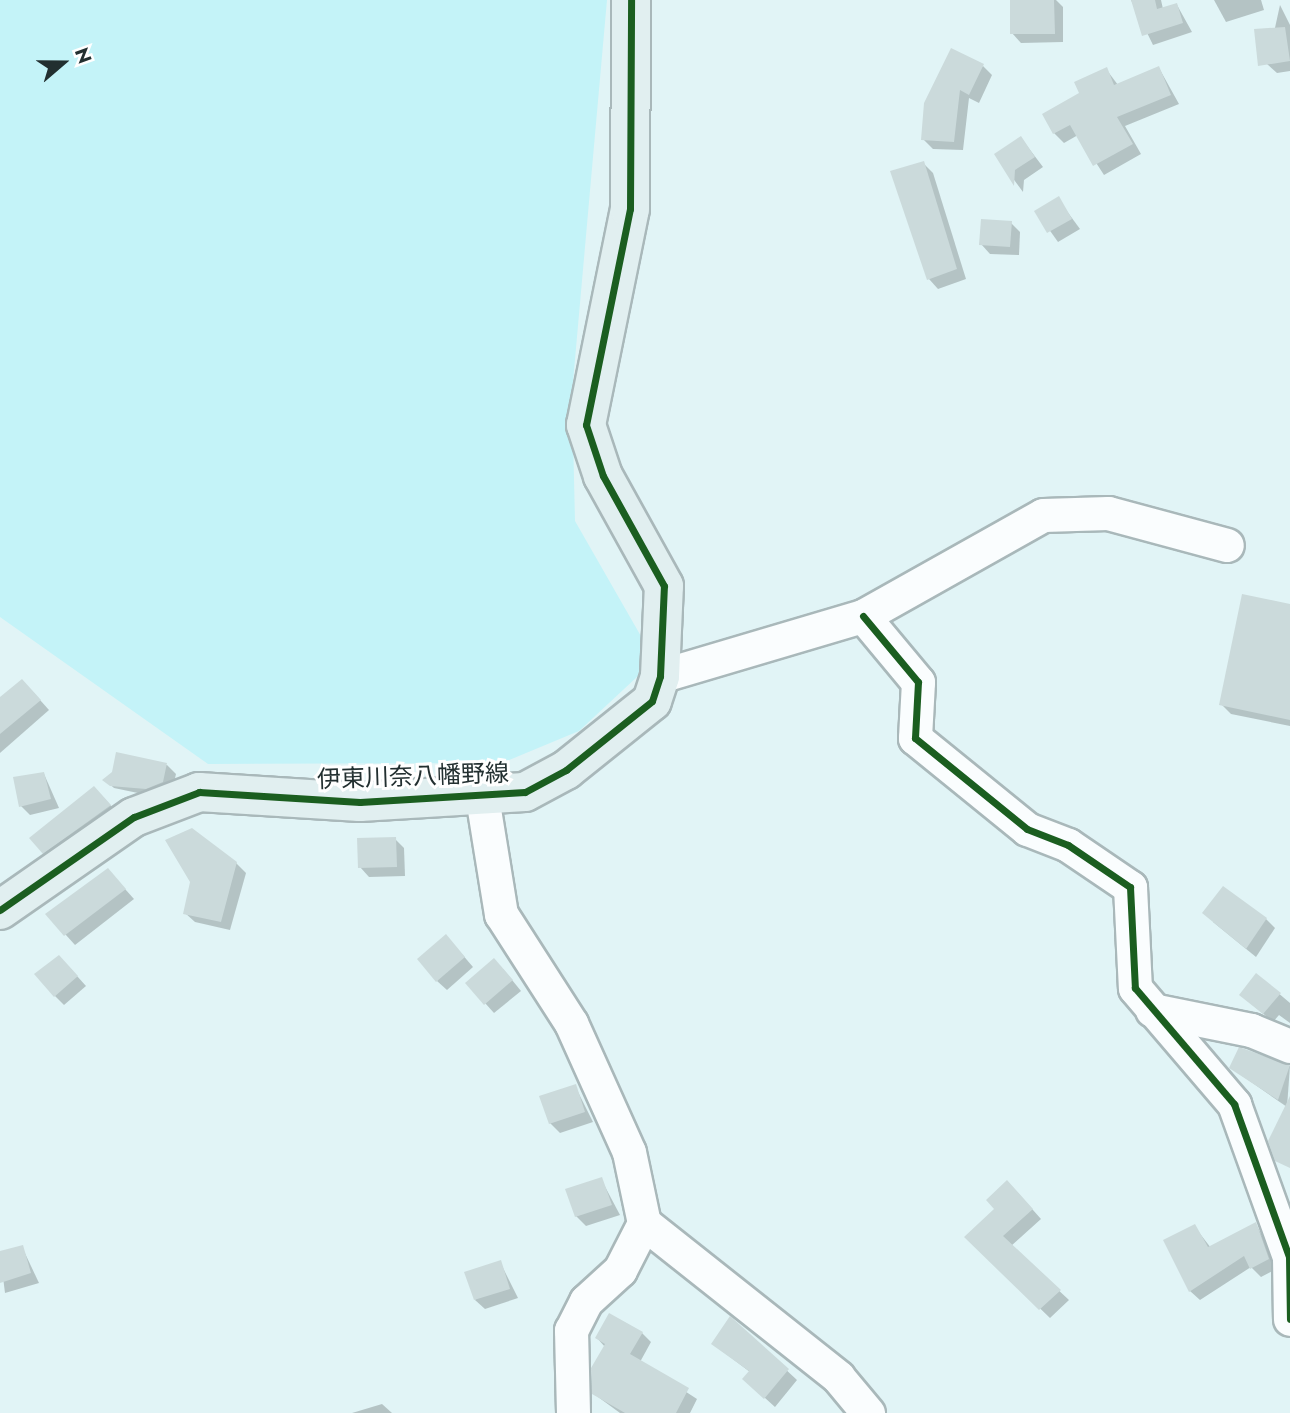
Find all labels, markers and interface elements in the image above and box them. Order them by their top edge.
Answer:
north arrow [28,28,98,98]
text: N [68,44,98,67]
street label: 伊東川奈八幡野線 [317,758,509,794]

